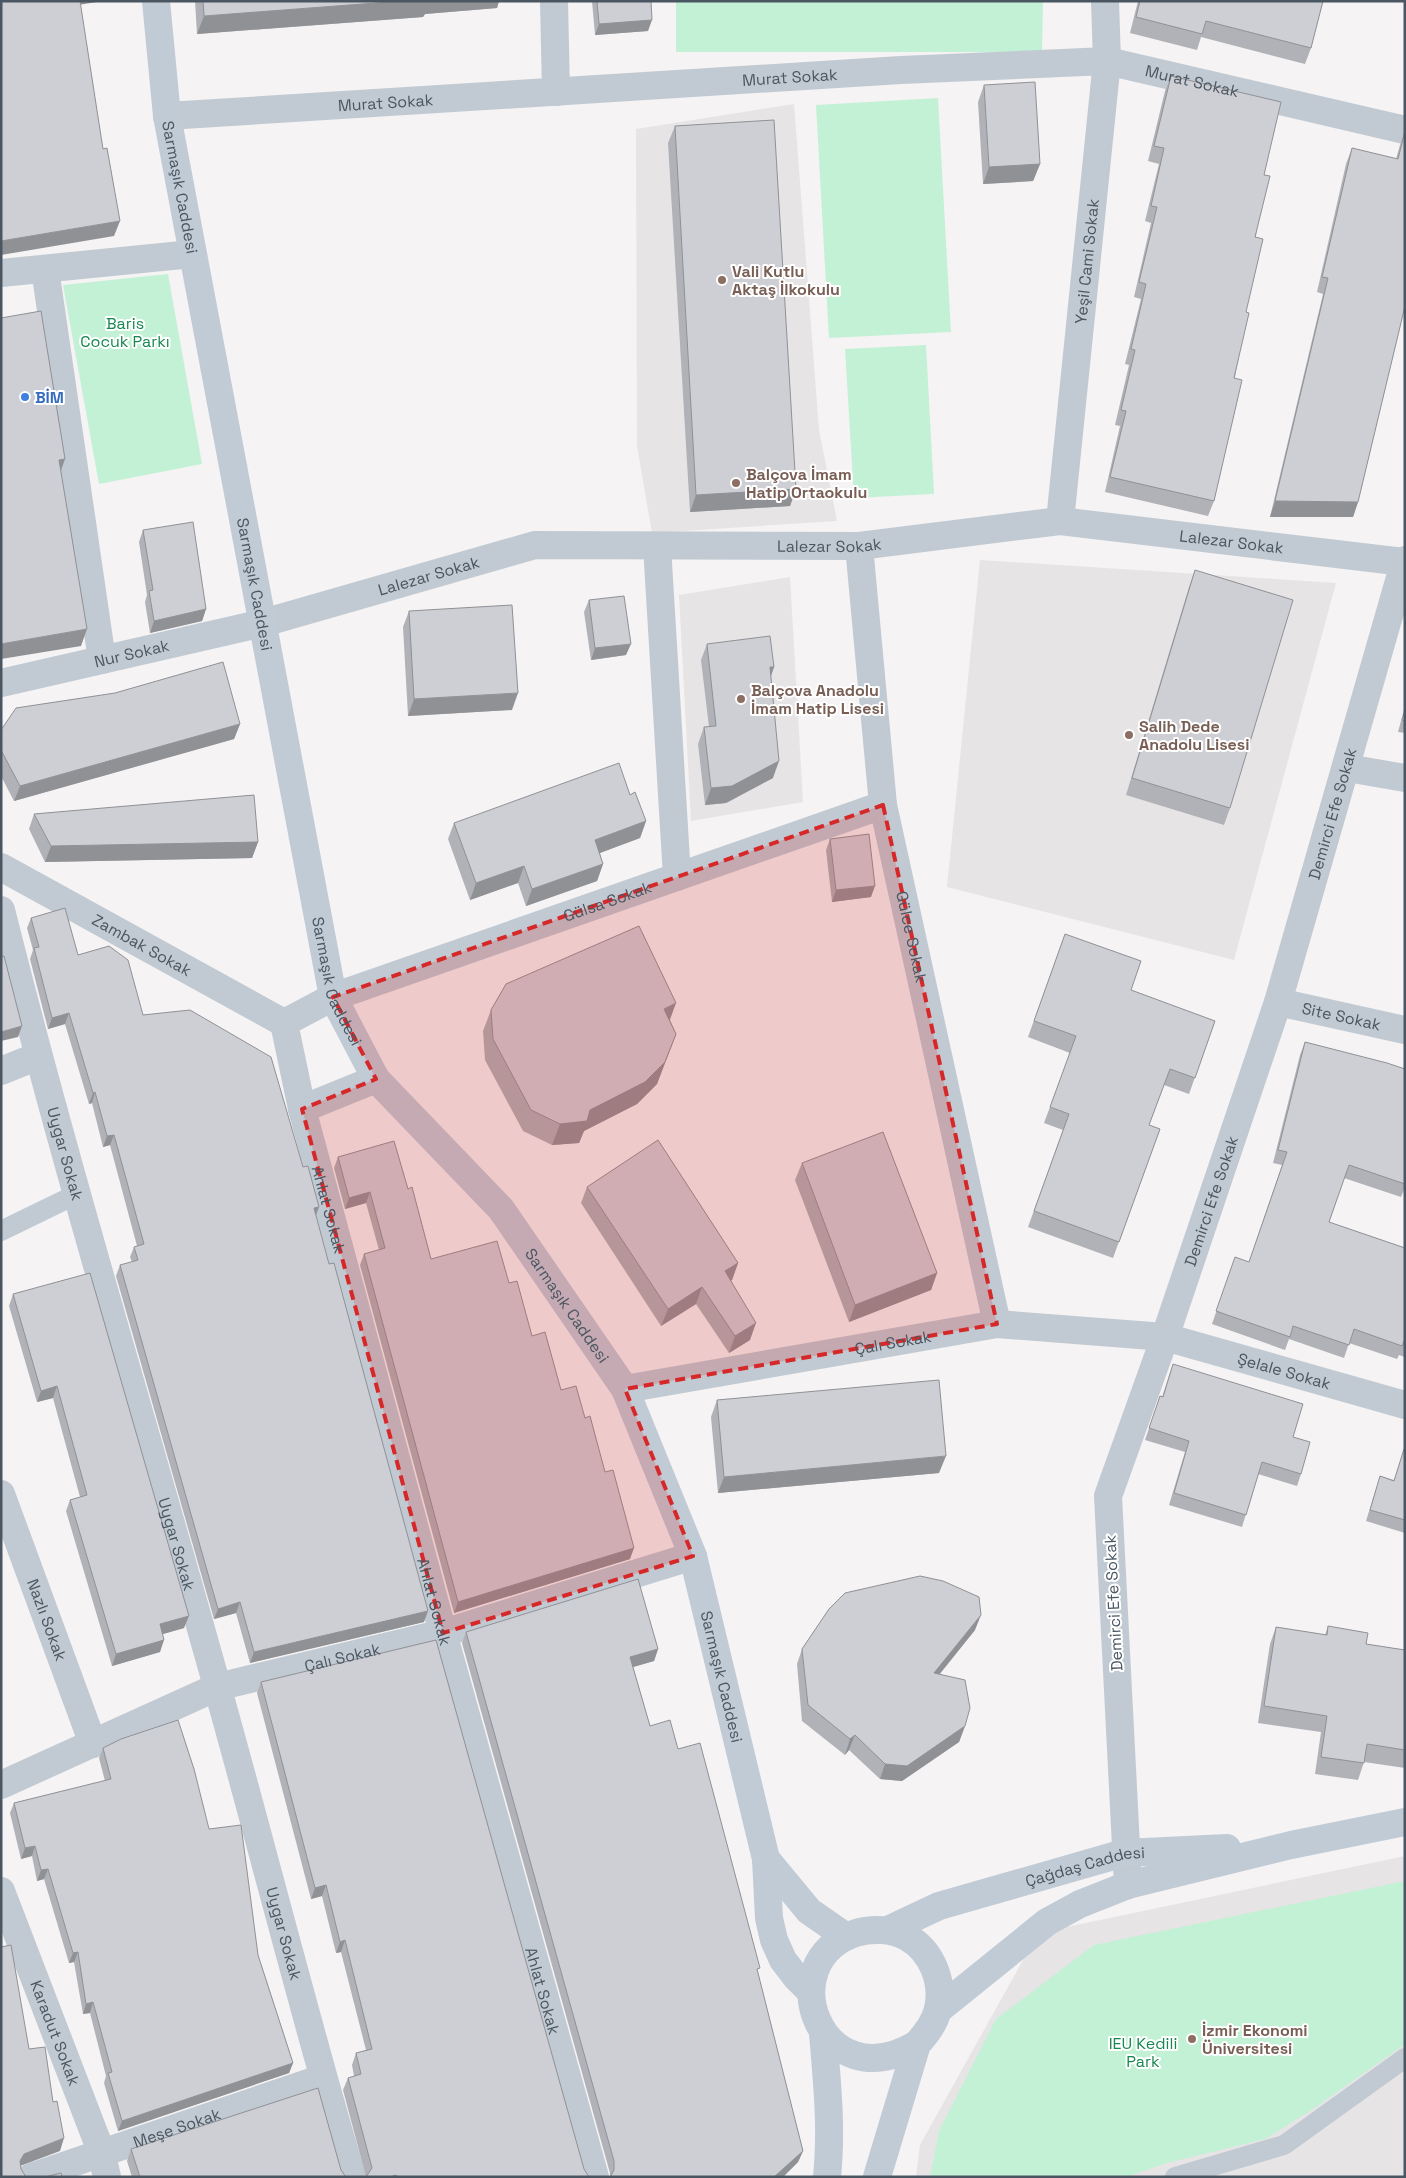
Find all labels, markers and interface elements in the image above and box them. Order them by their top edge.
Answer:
street label: Murat Sokak [1143,60,1241,102]
street label: Murat Sokak [741,64,839,91]
street label: Murat Sokak [337,89,434,116]
street label: Sarmaşık Caddesi [157,119,203,255]
street label: Yeşil Cami Sokak [1070,198,1104,325]
place label: Vali Kutlu Aktaş İlkokulu [732,261,840,300]
marker: Vali Kutlu Aktaş İlkokulu [716,274,728,286]
park label: Baris Cocuk Parkı [80,313,170,352]
place label: BİM [35,387,64,408]
marker: BİM [19,391,31,403]
place label: Balçova İmam Hatip Ortaokulu [746,464,867,503]
marker: Balçova İmam Hatip Ortaokulu [730,477,742,489]
street label: Sarmaşık Caddesi [232,516,278,653]
street label: Lalezar Sokak [1178,525,1285,559]
street label: Lalezar Sokak [777,533,883,557]
street label: Lalezar Sokak [375,551,482,601]
street label: Nur Sokak [92,635,172,672]
place label: Balçova Anadolu İmam Hatip Lisesi [751,680,884,719]
marker: Balçova Anadolu İmam Hatip Lisesi [735,693,747,705]
place label: Salih Dede Anadolu Lisesi [1139,716,1249,755]
marker: Salih Dede Anadolu Lisesi [1123,729,1135,741]
street label: Demirci Efe Sokak [1304,745,1362,882]
street label: Gülsa Sokak [561,877,655,927]
street label: Gülce Sokak [891,889,932,985]
street label: Zambak Sokak [88,909,196,981]
street label: Sarmaşık Caddesi [307,915,367,1049]
street label: Site Sokak [1300,998,1383,1035]
street label: Uygar Sokak [42,1105,88,1203]
street label: Demirci Efe Sokak [1180,1133,1243,1269]
street label: Ahlat Sokak [307,1164,351,1256]
street label: Sarmaşık Caddesi [520,1244,614,1367]
street label: Çalı Sokak [853,1326,933,1360]
street label: Şelale Sokak [1235,1348,1333,1395]
street label: Uygar Sokak [153,1495,200,1594]
street label: Demirci Efe Sokak [1099,1534,1128,1672]
street label: Ahlat Sokak [412,1556,456,1648]
street label: Nazlı Sokak [22,1576,72,1664]
street label: Sarmaşık Caddesi [696,1609,748,1745]
street label: Çalı Sokak [302,1638,383,1677]
street label: Çağdaş Caddesi [1023,1842,1145,1892]
street label: Uygar Sokak [261,1885,306,1983]
street label: Ahlat Sokak [520,1945,565,2037]
street label: Karadut Sokak [25,1977,85,2089]
place label: İzmir Ekonomi Üniversitesi [1202,2020,1308,2059]
park label: IEU Kedili Park [1109,2033,1177,2072]
marker: İzmir Ekonomi Üniversitesi [1186,2033,1198,2045]
street label: Meşe Sokak [130,2103,224,2153]

